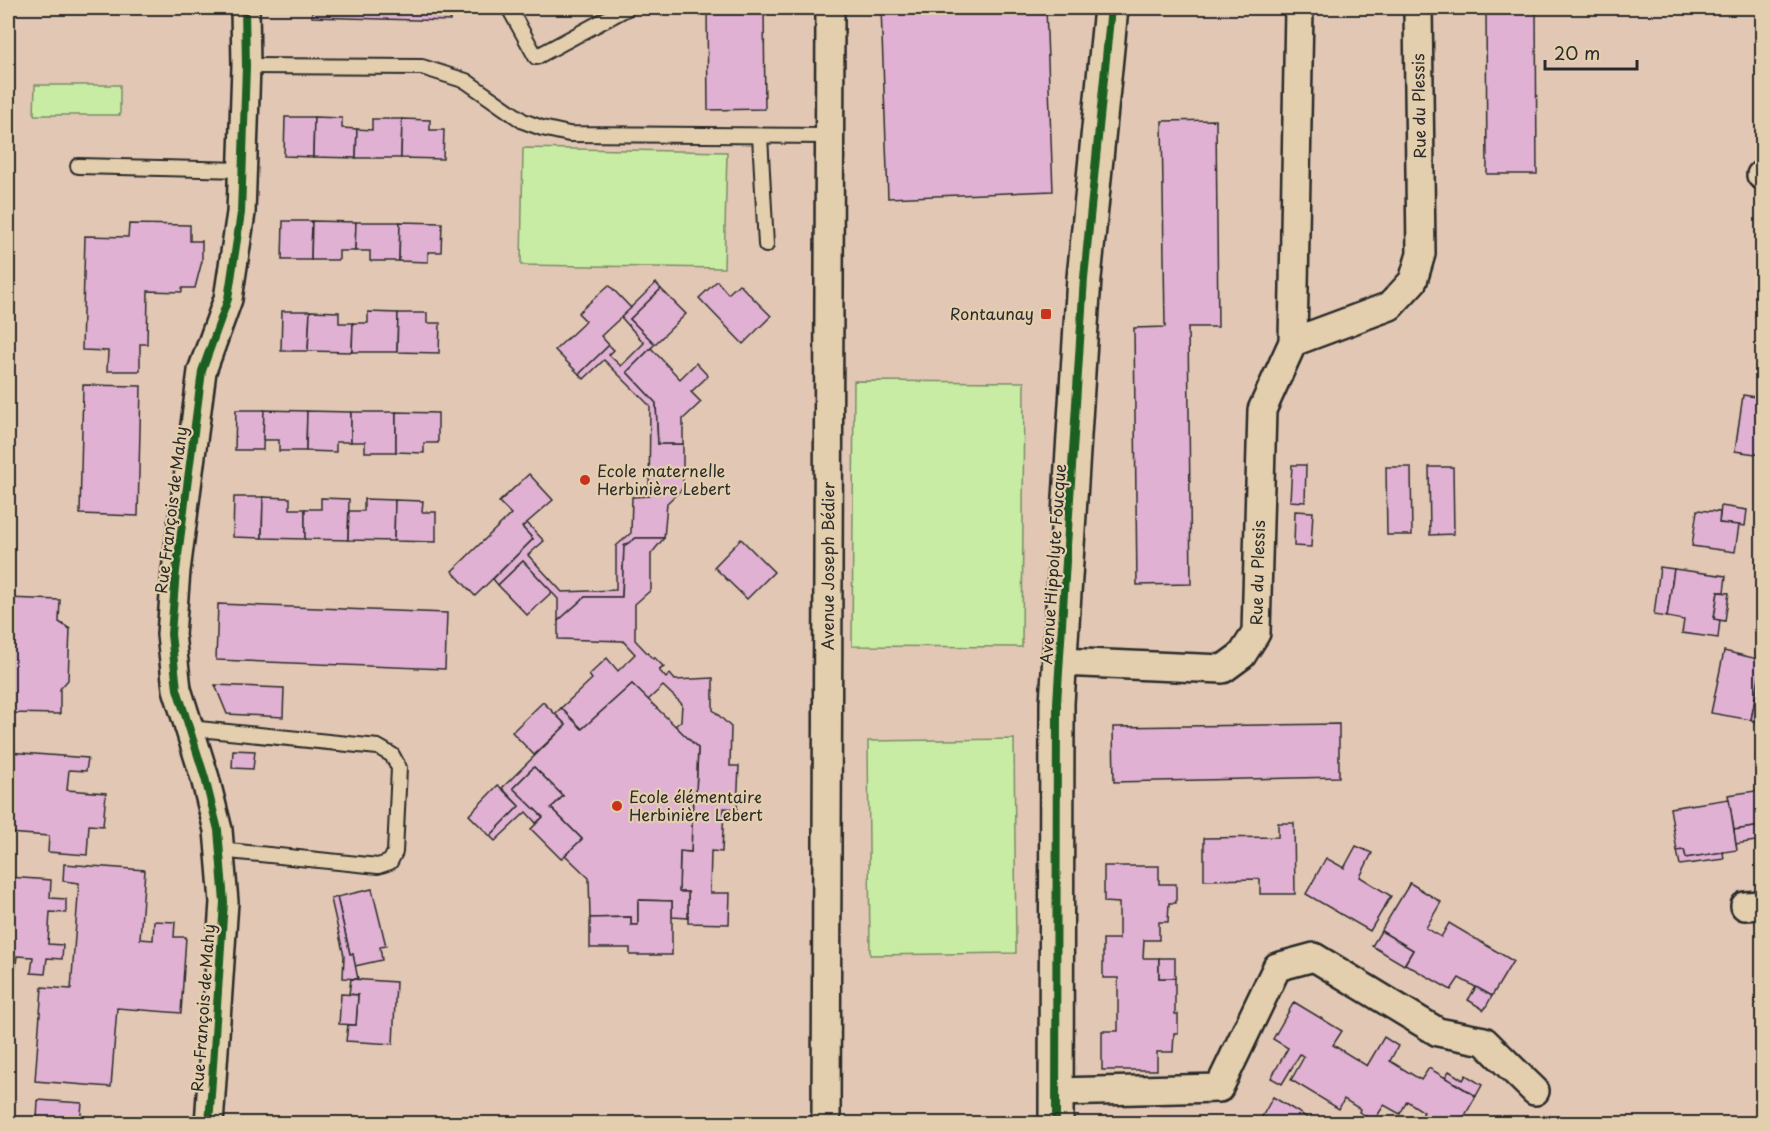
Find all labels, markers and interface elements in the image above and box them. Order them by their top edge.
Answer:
scale bar [1545,33,1636,71]
text: 20 m [1554,39,1600,66]
street label: Rue du Plessis [1405,53,1431,159]
place label: Rontaunay [950,301,1034,325]
marker: Rontaunay [1039,307,1053,321]
street label: Rue François de Mahy [148,425,192,595]
place label: Ecole maternelle Herbinière Lebert [597,458,731,500]
street label: Avenue Hippolyte Foucque [1033,463,1071,665]
marker: Ecole maternelle Herbinière Lebert [578,473,592,487]
street label: Avenue Joseph Bédier [815,481,839,650]
street label: Rue du Plessis [1243,520,1270,626]
place label: Ecole élémentaire Herbinière Lebert [629,784,763,826]
marker: Ecole élémentaire Herbinière Lebert [610,799,624,813]
street label: Rue François de Mahy [184,923,220,1093]

